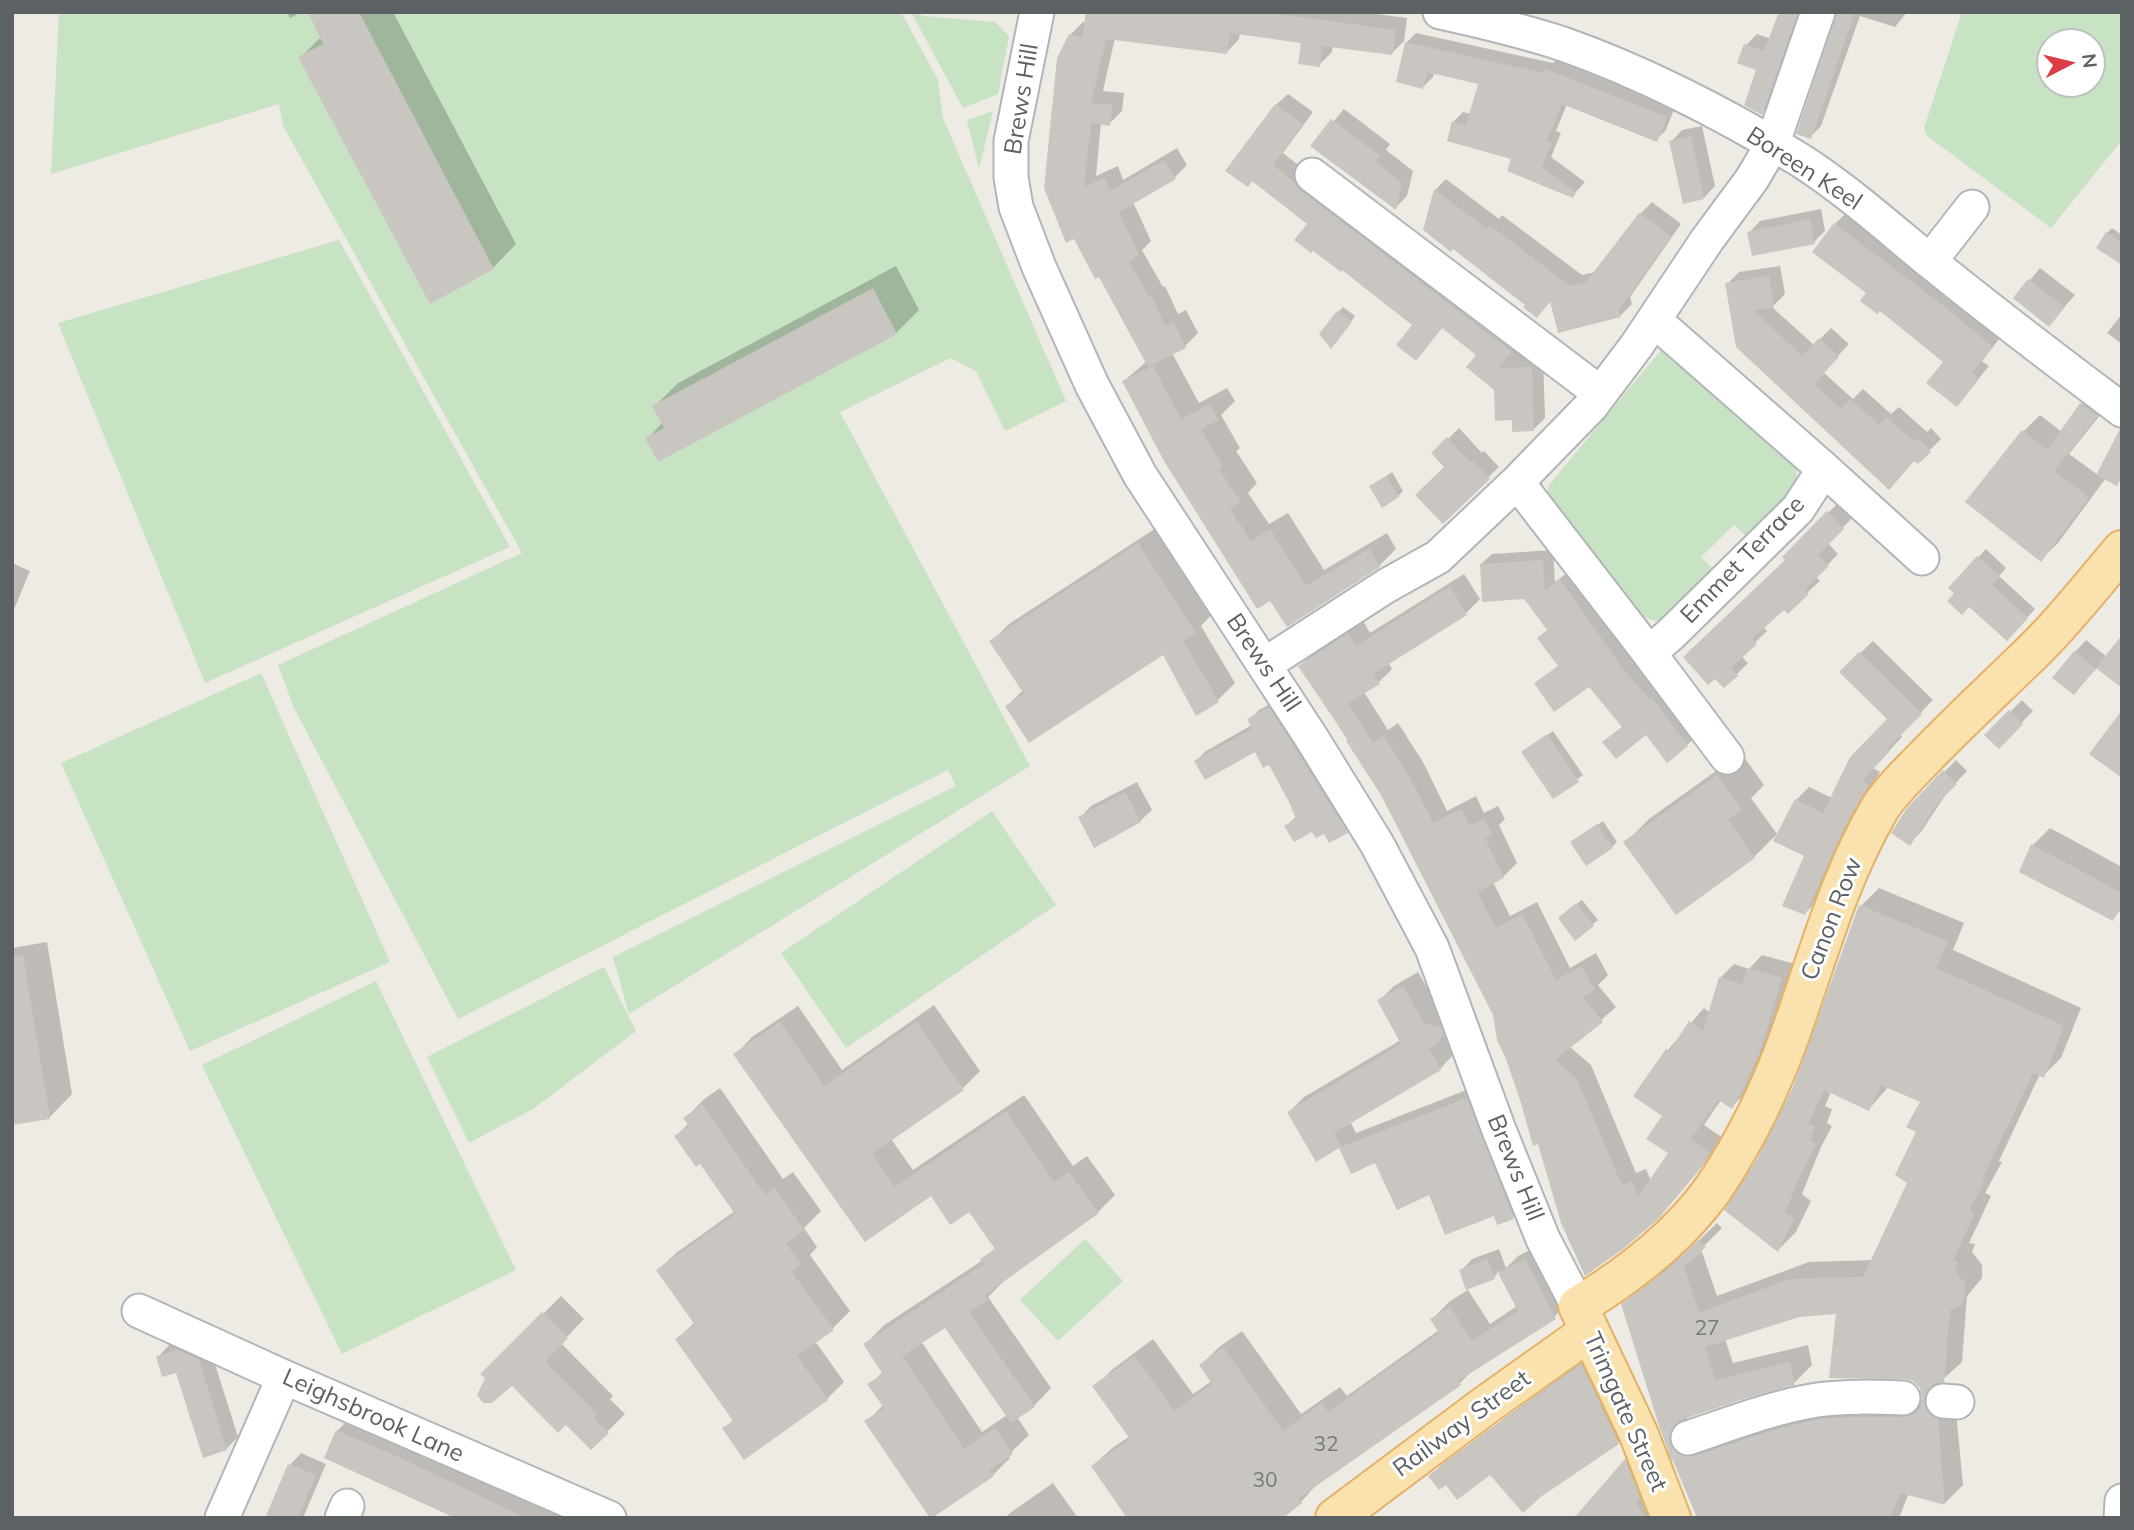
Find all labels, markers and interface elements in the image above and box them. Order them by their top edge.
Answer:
north arrow [2036,28,2106,98]
street label: Brews Hill [999,41,1045,157]
text: N [2077,52,2103,69]
street label: Boreen Keel [1741,121,1867,217]
street label: Emmet Terrace [1675,490,1811,630]
street label: Brews Hill [1220,608,1306,718]
street label: Canon Row [1795,854,1869,984]
street label: Brews Hill [1481,1111,1549,1225]
house number: 27 [1694,1316,1720,1342]
street label: Trimgate Street [1577,1328,1673,1496]
street label: Leighsbrook Lane [278,1363,468,1469]
street label: Railway Street [1388,1365,1536,1483]
house number: 32 [1313,1432,1339,1458]
house number: 30 [1252,1468,1278,1494]

